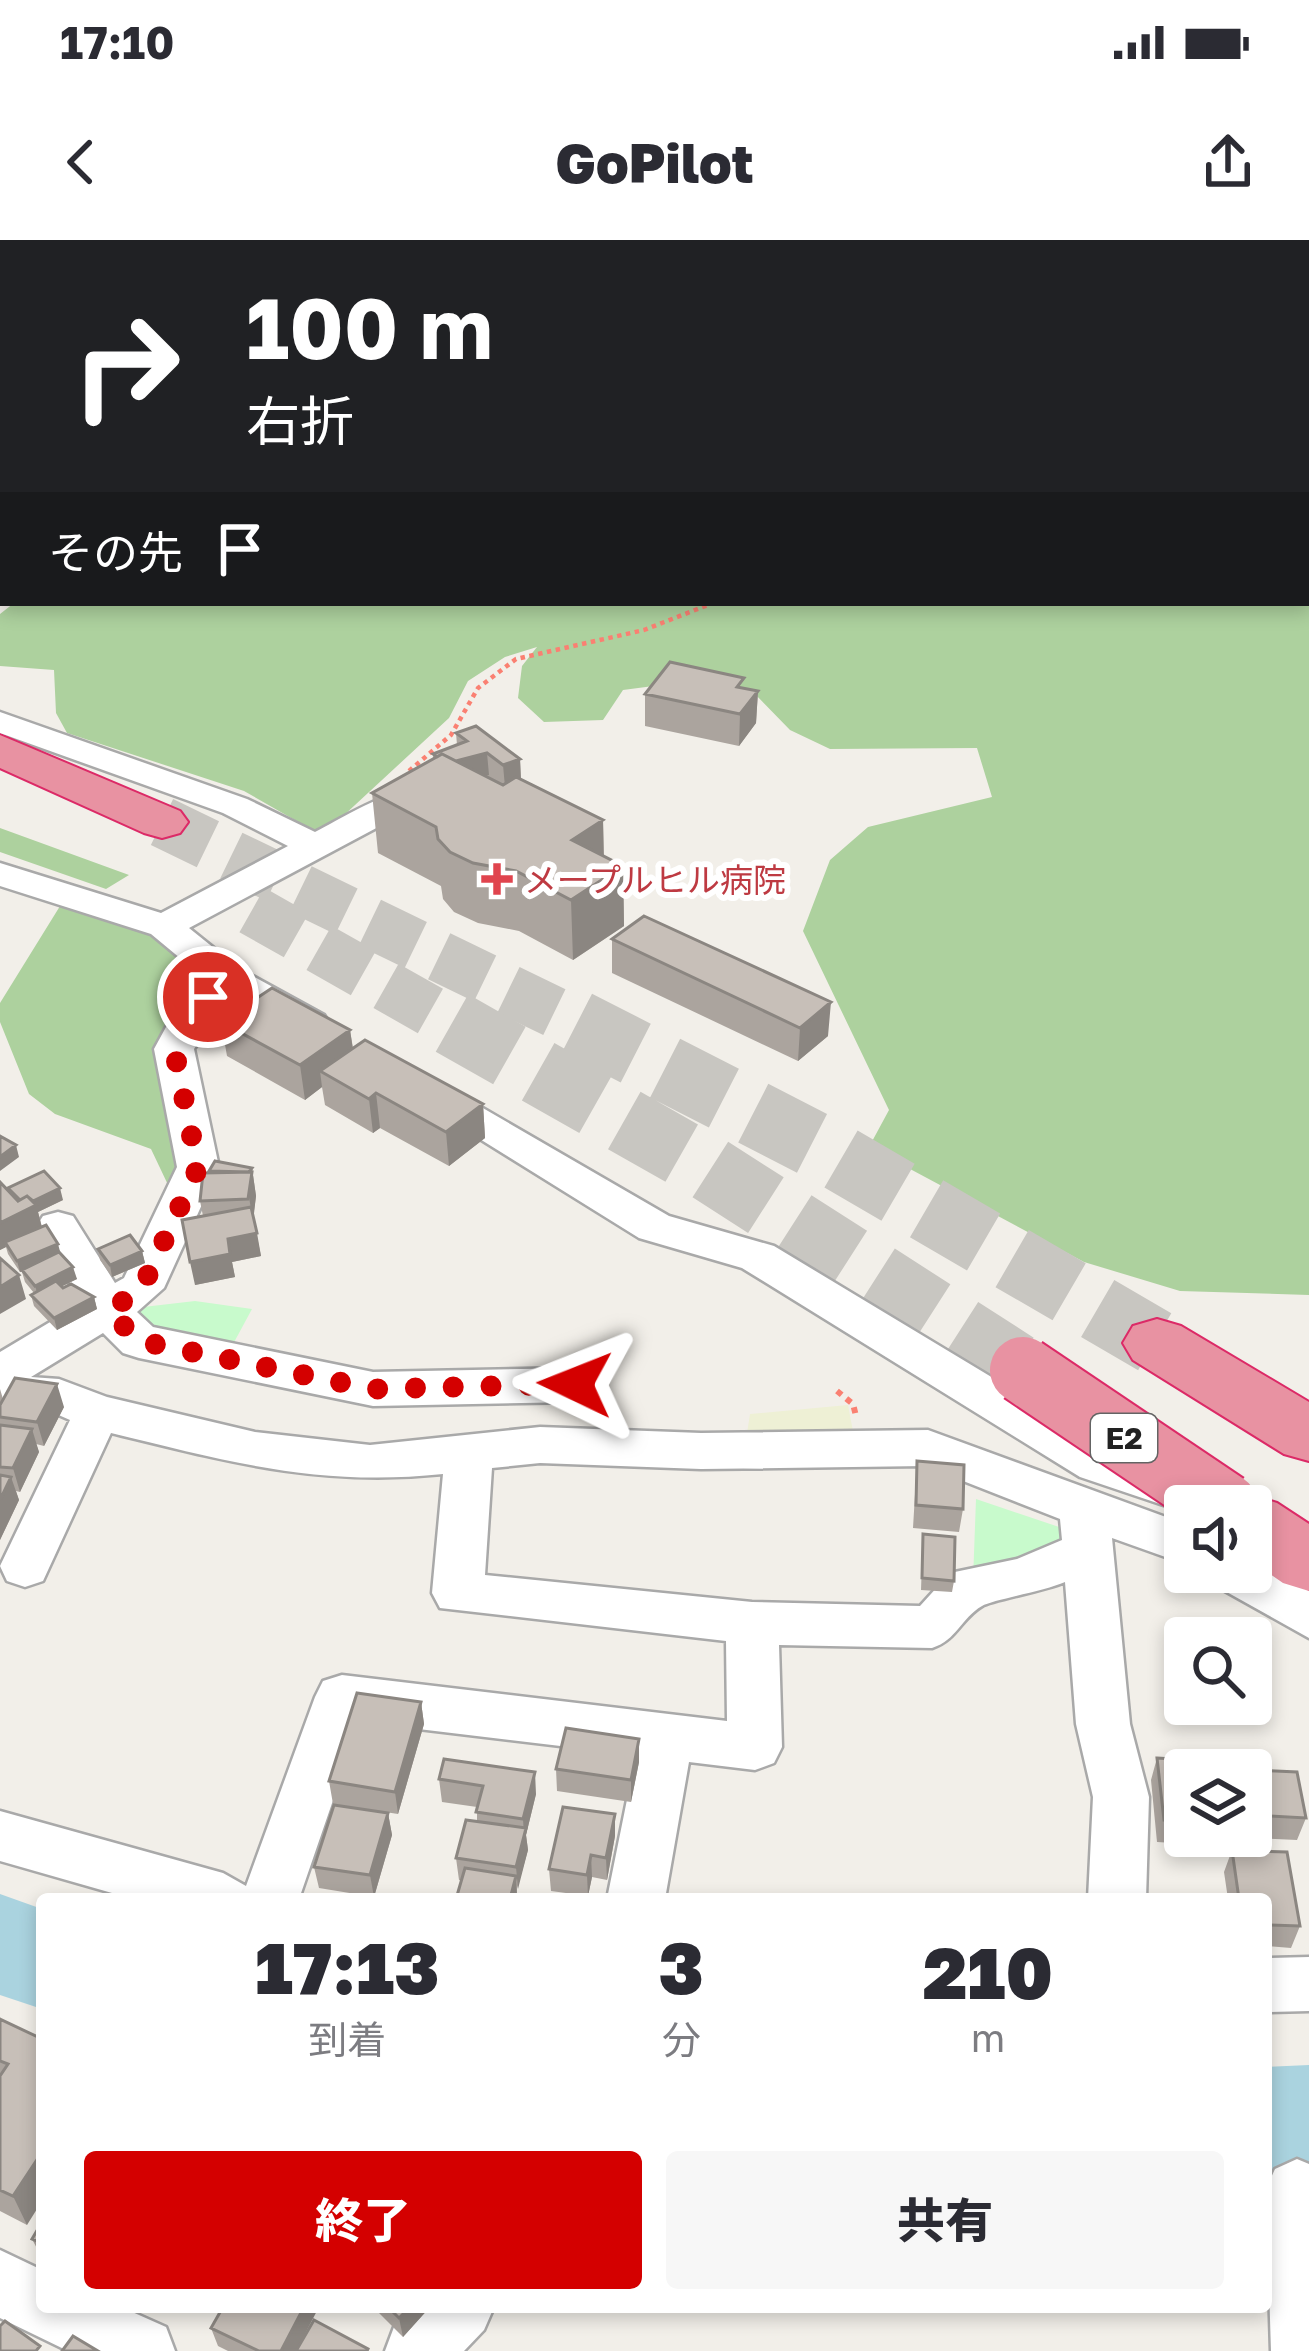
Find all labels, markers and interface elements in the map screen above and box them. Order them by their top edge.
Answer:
text: 17:10 [60,15,175,69]
icon: back [48,129,114,195]
icon: share [1195,129,1261,195]
text: GoPilot [555,130,754,195]
text: 100 m [246,277,493,377]
icon: right [48,288,204,444]
text: 右折 [246,388,354,453]
icon: arrive [207,516,273,582]
text: その先 [48,525,183,579]
place label: メープルヒル病院 [524,860,786,899]
marker: メープルヒル病院 [481,863,513,895]
pin [157,946,259,1048]
icon: arrive [175,964,241,1030]
position arrow [512,1321,638,1447]
road number: E2 [1091,1414,1157,1462]
map controls [1164,1485,1272,1857]
button: sound [1164,1485,1272,1593]
button: search [1164,1617,1272,1725]
button: layers [1164,1749,1272,1857]
text: 17:13 [255,1923,440,2010]
text: 3 [658,1923,704,2010]
text: 210 [923,1928,1053,2015]
text: m [971,2014,1005,2061]
text: 到着 [308,2016,386,2063]
text: 分 [662,2016,701,2063]
button: 終了 [84,2151,642,2289]
button: 共有 [666,2151,1224,2289]

